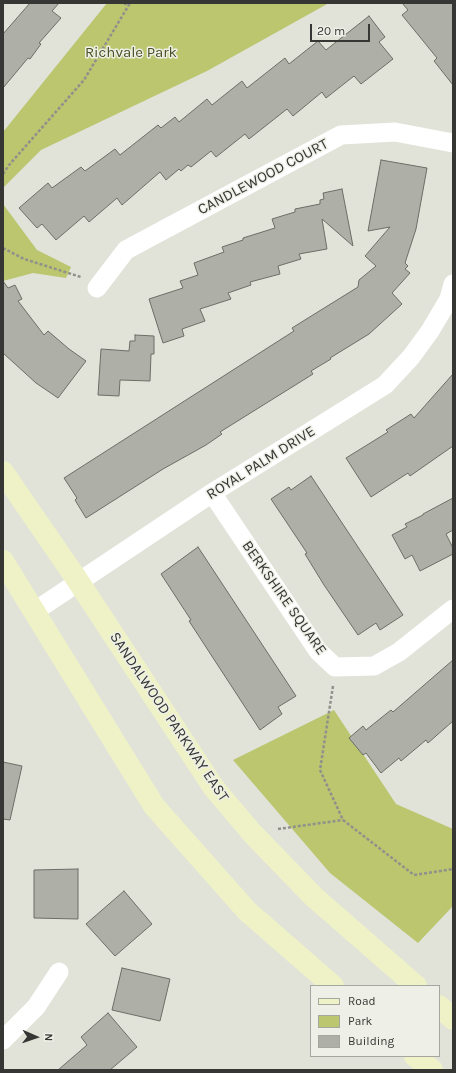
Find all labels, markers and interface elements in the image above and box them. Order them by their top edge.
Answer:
scale bar [312,16,372,42]
text: 20 m [317,24,345,38]
park label: Richvale Park [85,44,177,62]
street label: CANDLEWOOD COURT [195,135,331,219]
street label: ROYAL PALM DRIVE [203,422,319,504]
street label: BERKSHIRE SQUARE [238,537,330,659]
street label: SANDALWOOD PARKWAY EAST [106,629,232,805]
legend [310,985,440,1057]
text: Road [348,994,376,1008]
text: Park [348,1014,372,1028]
north arrow [16,1017,56,1057]
text: N [42,1033,55,1042]
text: Building [348,1034,394,1048]

